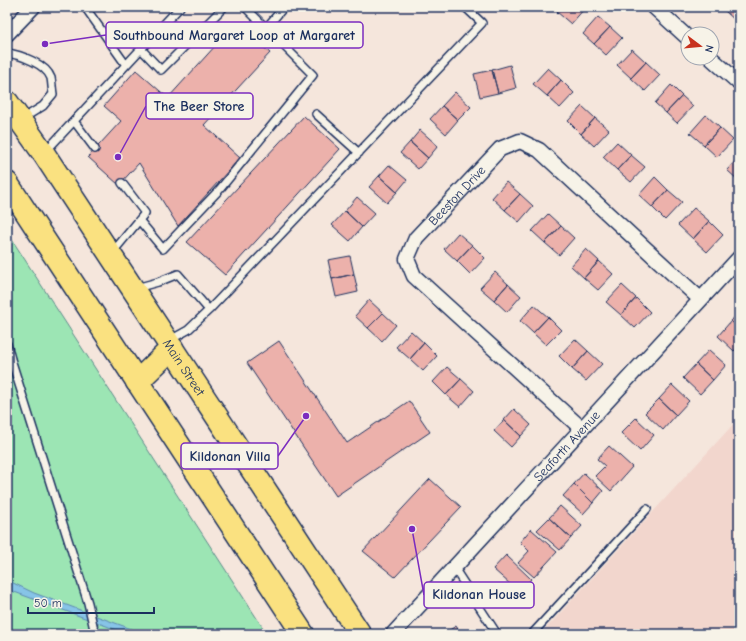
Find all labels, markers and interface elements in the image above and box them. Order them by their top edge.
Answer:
callout: Southbound Margaret Loop at Margaret [106,22,363,48]
north arrow [680,26,720,66]
text: Southbound Margaret Loop at Margaret [113,27,355,44]
text: N [702,43,716,54]
callout: The Beer Store [146,93,253,119]
text: The Beer Store [154,98,244,115]
street label: Beeston Drive [425,162,488,228]
street label: Main Street [160,336,209,399]
street label: Seaforth Avenue [530,407,603,484]
callout: Kildonan Villa [181,443,278,469]
text: Kildonan Villa [189,448,271,465]
callout: Kildonan House [424,582,534,608]
text: Kildonan House [432,586,526,603]
scale bar [28,589,154,615]
text: 50 m [34,596,62,610]

